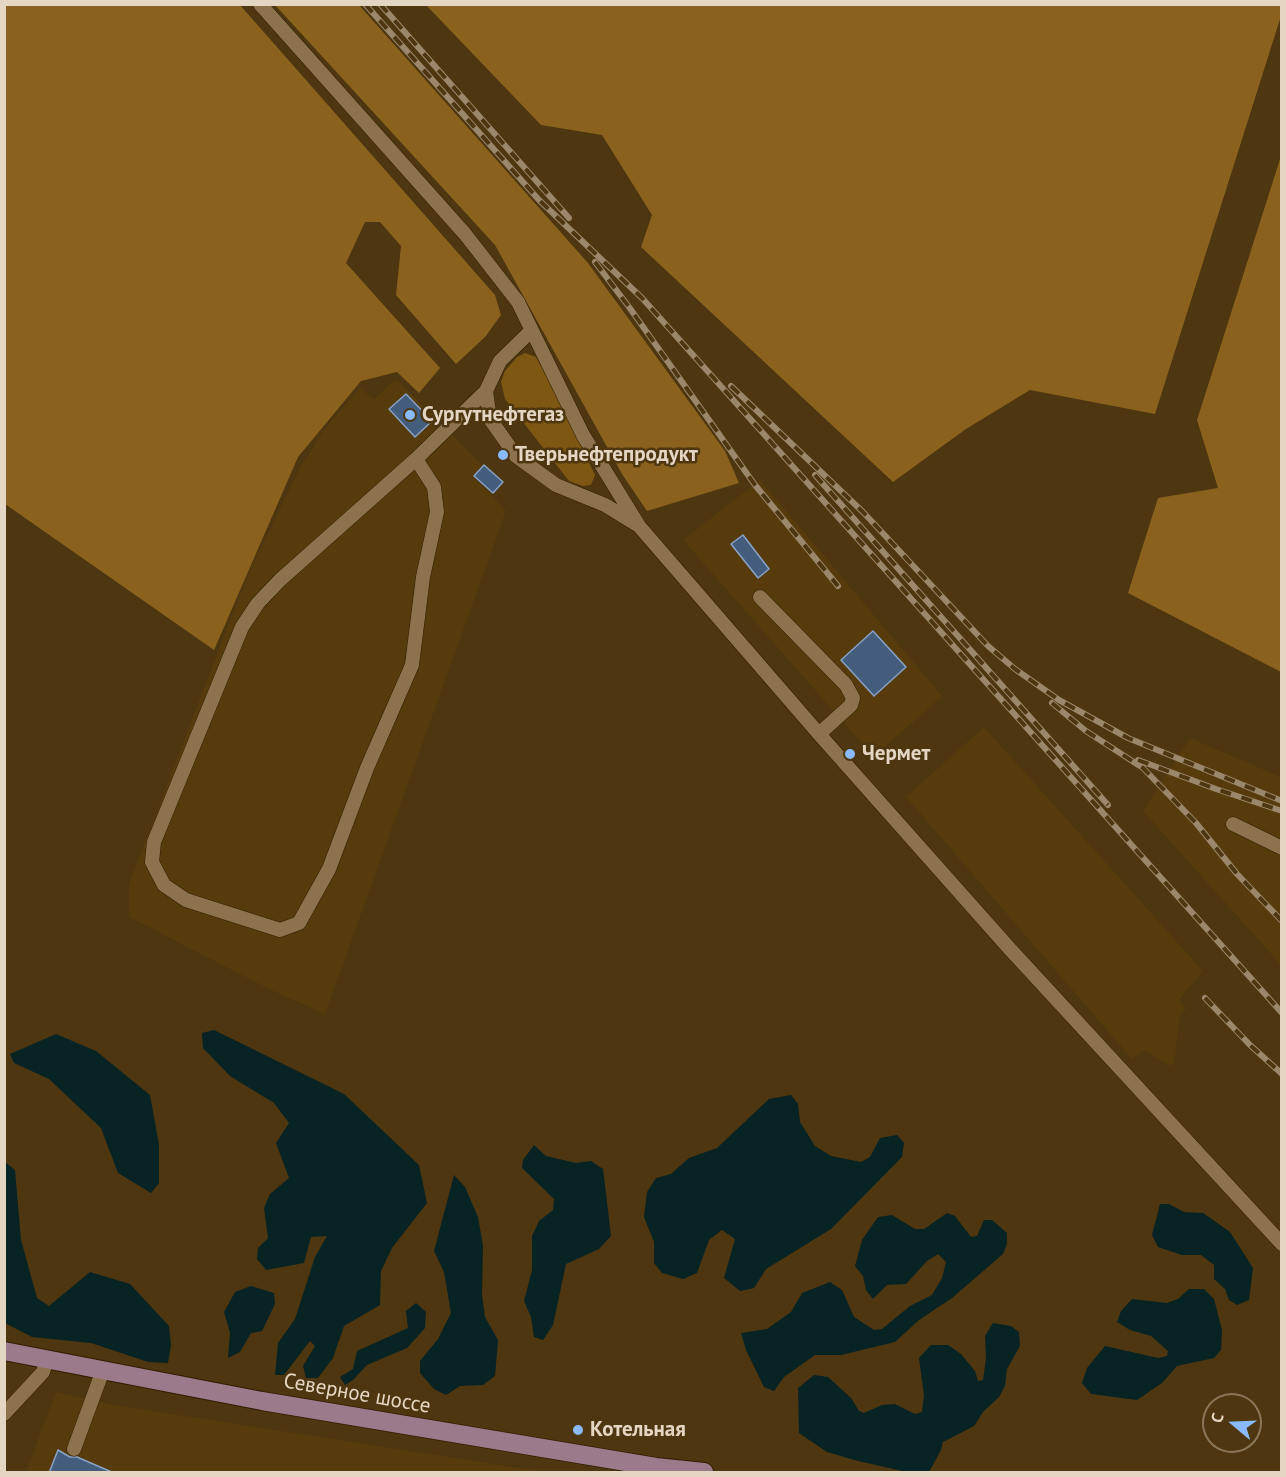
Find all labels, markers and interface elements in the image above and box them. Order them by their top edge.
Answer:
place label: Сургутнефтегаз [422,402,564,428]
marker: Сургутнефтегаз [403,408,417,422]
place label: Тверьнефтепродукт [515,442,698,468]
marker: Тверьнефтепродукт [496,448,510,462]
place label: Чермет [862,741,930,767]
marker: Чермет [843,747,857,761]
street label: Северное шоссе [282,1369,432,1419]
north arrow [1202,1393,1262,1453]
text: С [1206,1410,1228,1425]
place label: Котельная [590,1417,686,1443]
marker: Котельная [571,1423,585,1437]

